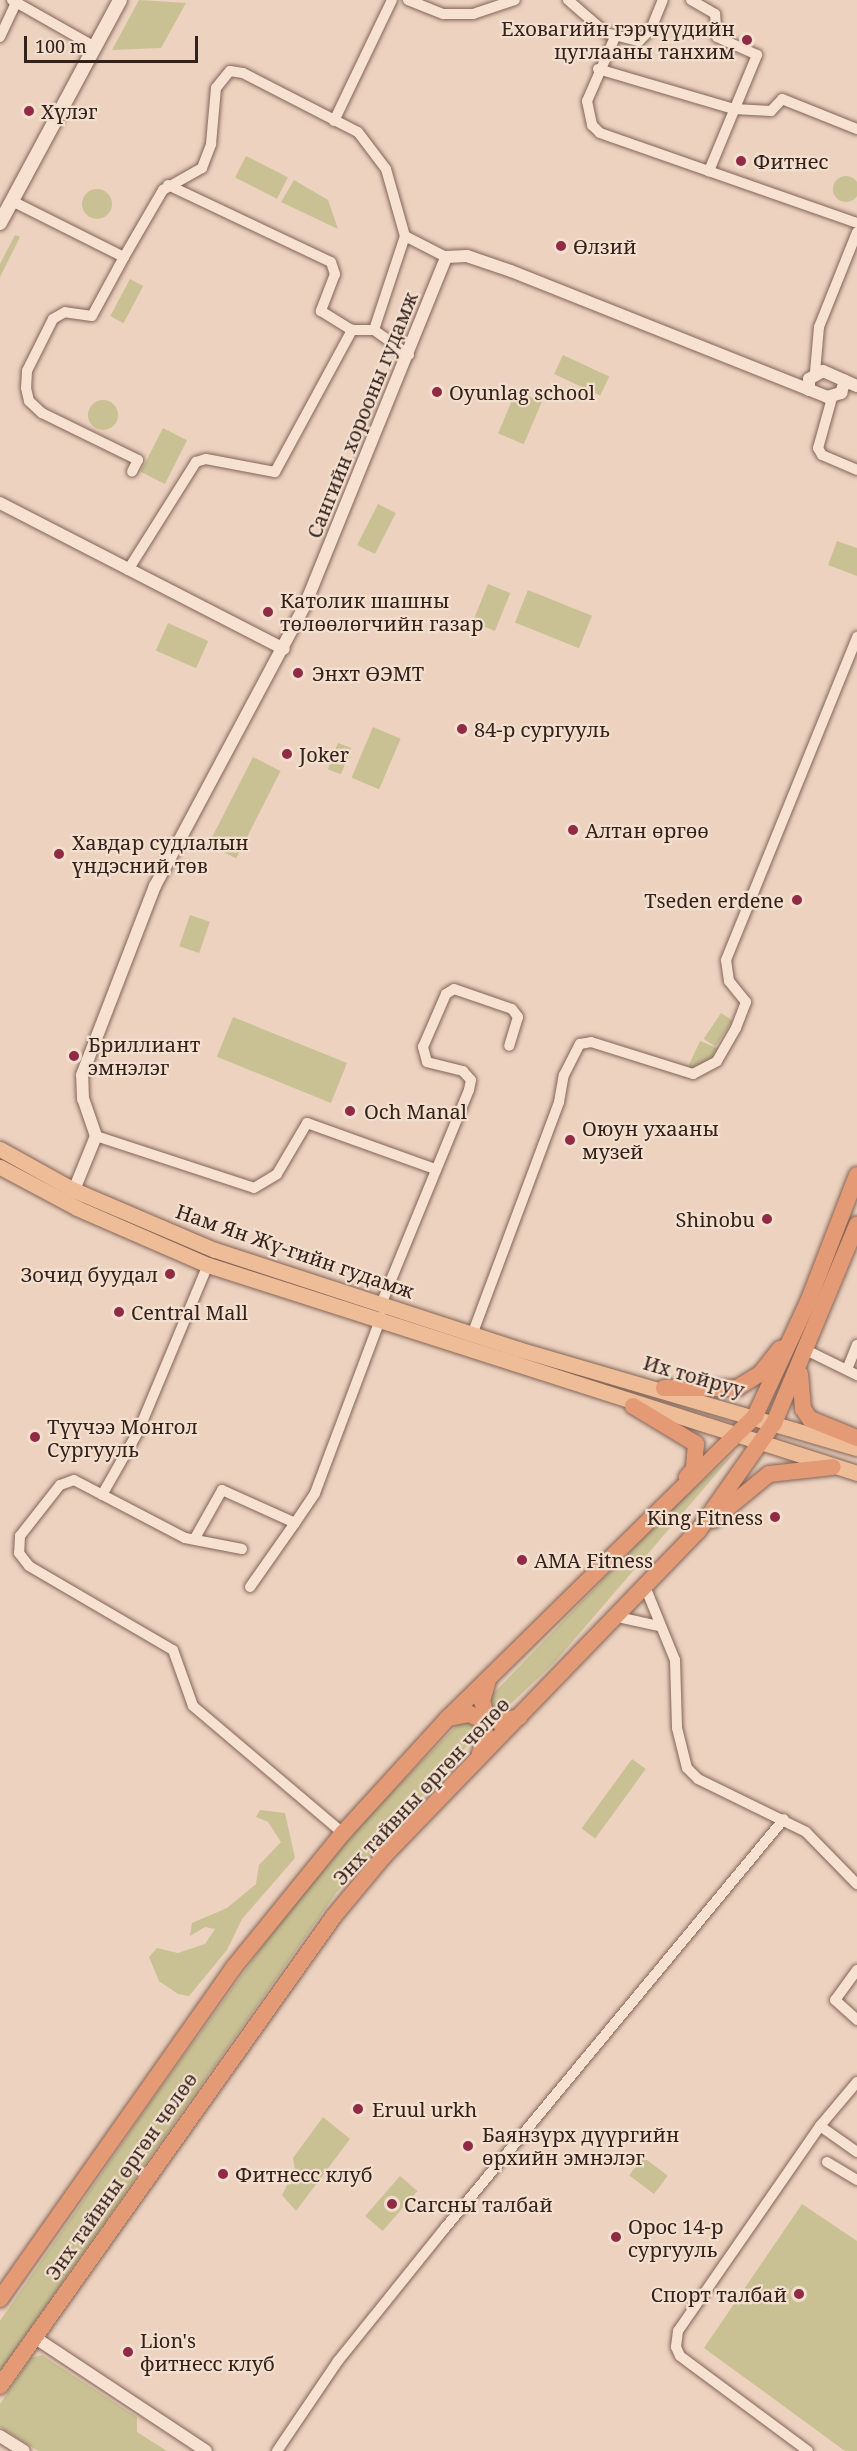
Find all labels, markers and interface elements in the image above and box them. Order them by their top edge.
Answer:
place label: Еховагийн гэрчүүдийн цуглааны танхим [501,16,735,63]
scale bar [27,24,201,62]
marker: Еховагийн гэрчүүдийн цуглааны танхим [740,33,754,47]
text: 100 m [35,34,87,58]
place label: Хүлэг [41,99,98,123]
marker: Хүлэг [22,104,36,118]
place label: Фитнес [753,149,828,173]
marker: Фитнес [734,154,748,168]
place label: Өлзий [573,234,637,258]
marker: Өлзий [554,239,568,253]
street label: Сангийн хорооны гудамж [302,288,422,542]
place label: Oyunlag school [449,380,595,404]
marker: Oyunlag school [430,385,444,399]
place label: Католик шашны төлөөлөгчийн газар [280,588,484,635]
marker: Католик шашны төлөөлөгчийн газар [261,605,275,619]
place label: Энхт ӨЭМТ [312,661,424,685]
marker: Энхт ӨЭМТ [289,664,307,682]
place label: 84-р сургууль [474,717,610,741]
marker: 84-р сургууль [455,722,469,736]
place label: Joker [299,742,349,766]
marker: Joker [280,747,294,761]
place label: Алтан өргөө [585,818,709,842]
marker: Алтан өргөө [566,823,580,837]
place label: Хавдар судлалын үндэсний төв [72,831,249,878]
marker: Хавдар судлалын үндэсний төв [50,845,68,863]
place label: Tseden erdene [644,888,784,912]
marker: Tseden erdene [788,891,806,909]
place label: Бриллиант эмнэлэг [88,1032,200,1079]
marker: Бриллиант эмнэлэг [65,1047,83,1065]
place label: Och Manal [364,1099,467,1123]
marker: Och Manal [341,1102,359,1120]
place label: Оюун ухааны музей [582,1116,719,1163]
marker: Оюун ухааны музей [563,1133,577,1147]
street label: Нам Ян Жү-гийн гудамж [173,1199,417,1303]
place label: Shinobu [676,1207,755,1231]
marker: Shinobu [760,1212,774,1226]
place label: Зочид буудал [20,1262,158,1286]
marker: Зочид буудал [163,1267,177,1281]
place label: Central Mall [131,1300,248,1324]
marker: Central Mall [112,1305,126,1319]
street label: Их тойруу [641,1350,747,1402]
place label: Түүчээ Монгол Сургууль [47,1414,198,1461]
marker: Түүчээ Монгол Сургууль [28,1430,42,1444]
place label: King Fitness [647,1505,763,1529]
marker: King Fitness [768,1510,782,1524]
place label: AMA Fitness [534,1548,653,1572]
marker: AMA Fitness [515,1553,529,1567]
street label: Энх тайвны өргөн чөлөө [328,1692,514,1890]
street label: Энх тайвны өргөн чөлөө [40,2068,202,2284]
place label: Eruul urkh [372,2097,477,2121]
marker: Eruul urkh [349,2100,367,2118]
place label: Баянзүрх дүүргийн өрхийн эмнэлэг [482,2122,679,2169]
marker: Баянзүрх дүүргийн өрхийн эмнэлэг [459,2137,477,2155]
place label: Фитнесс клуб [235,2162,372,2186]
marker: Фитнесс клуб [216,2167,230,2181]
place label: Сагсны талбай [404,2192,553,2216]
marker: Сагсны талбай [385,2197,399,2211]
place label: Орос 14-р сургууль [628,2214,723,2261]
marker: Орос 14-р сургууль [609,2230,623,2244]
place label: Спорт талбай [651,2282,787,2306]
marker: Спорт талбай [792,2287,806,2301]
place label: Lion's фитнесс клуб [140,2328,275,2375]
marker: Lion's фитнесс клуб [121,2345,135,2359]

